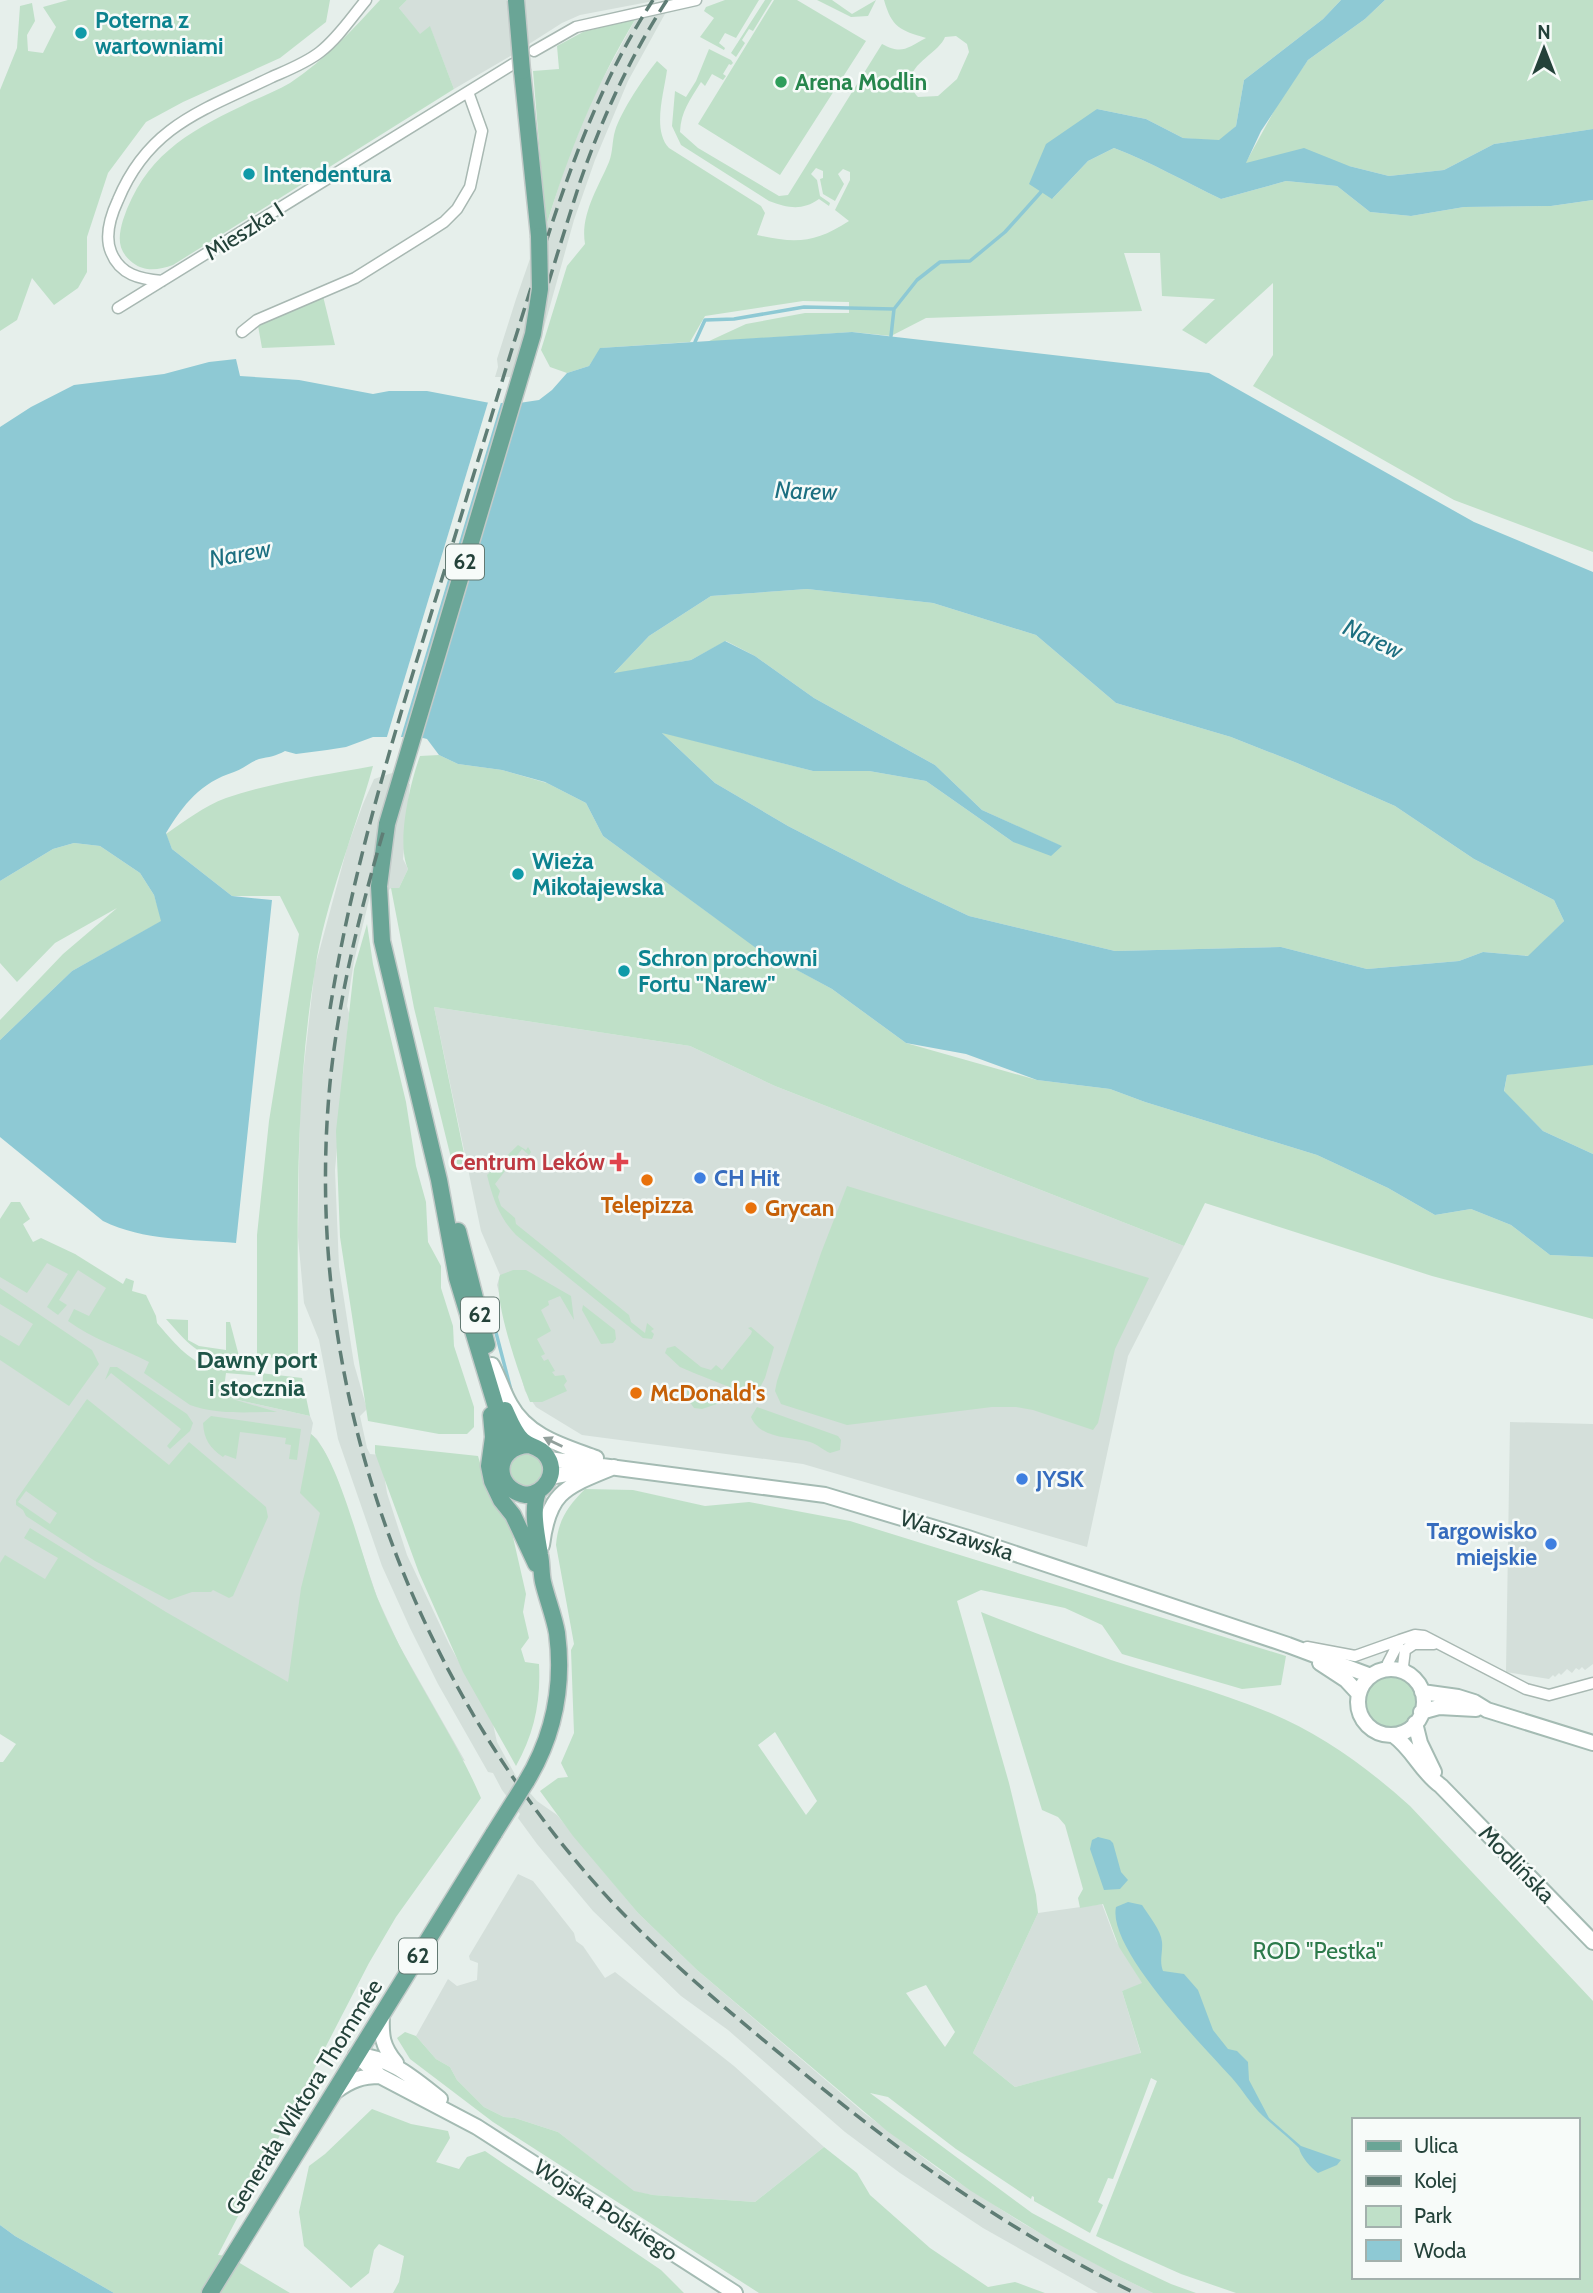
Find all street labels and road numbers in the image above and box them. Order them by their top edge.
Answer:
street label: Mieszka I [199,196,289,266]
road number: 62 [446,544,484,580]
road number: 62 [461,1298,499,1332]
street label: Warszawska [897,1504,1017,1566]
street label: Modlińska [1473,1819,1561,1909]
road number: 62 [399,1938,437,1974]
street label: Generała Wiktora Thommée [220,1974,388,2220]
street label: Wojska Polskiego [529,2153,683,2267]

